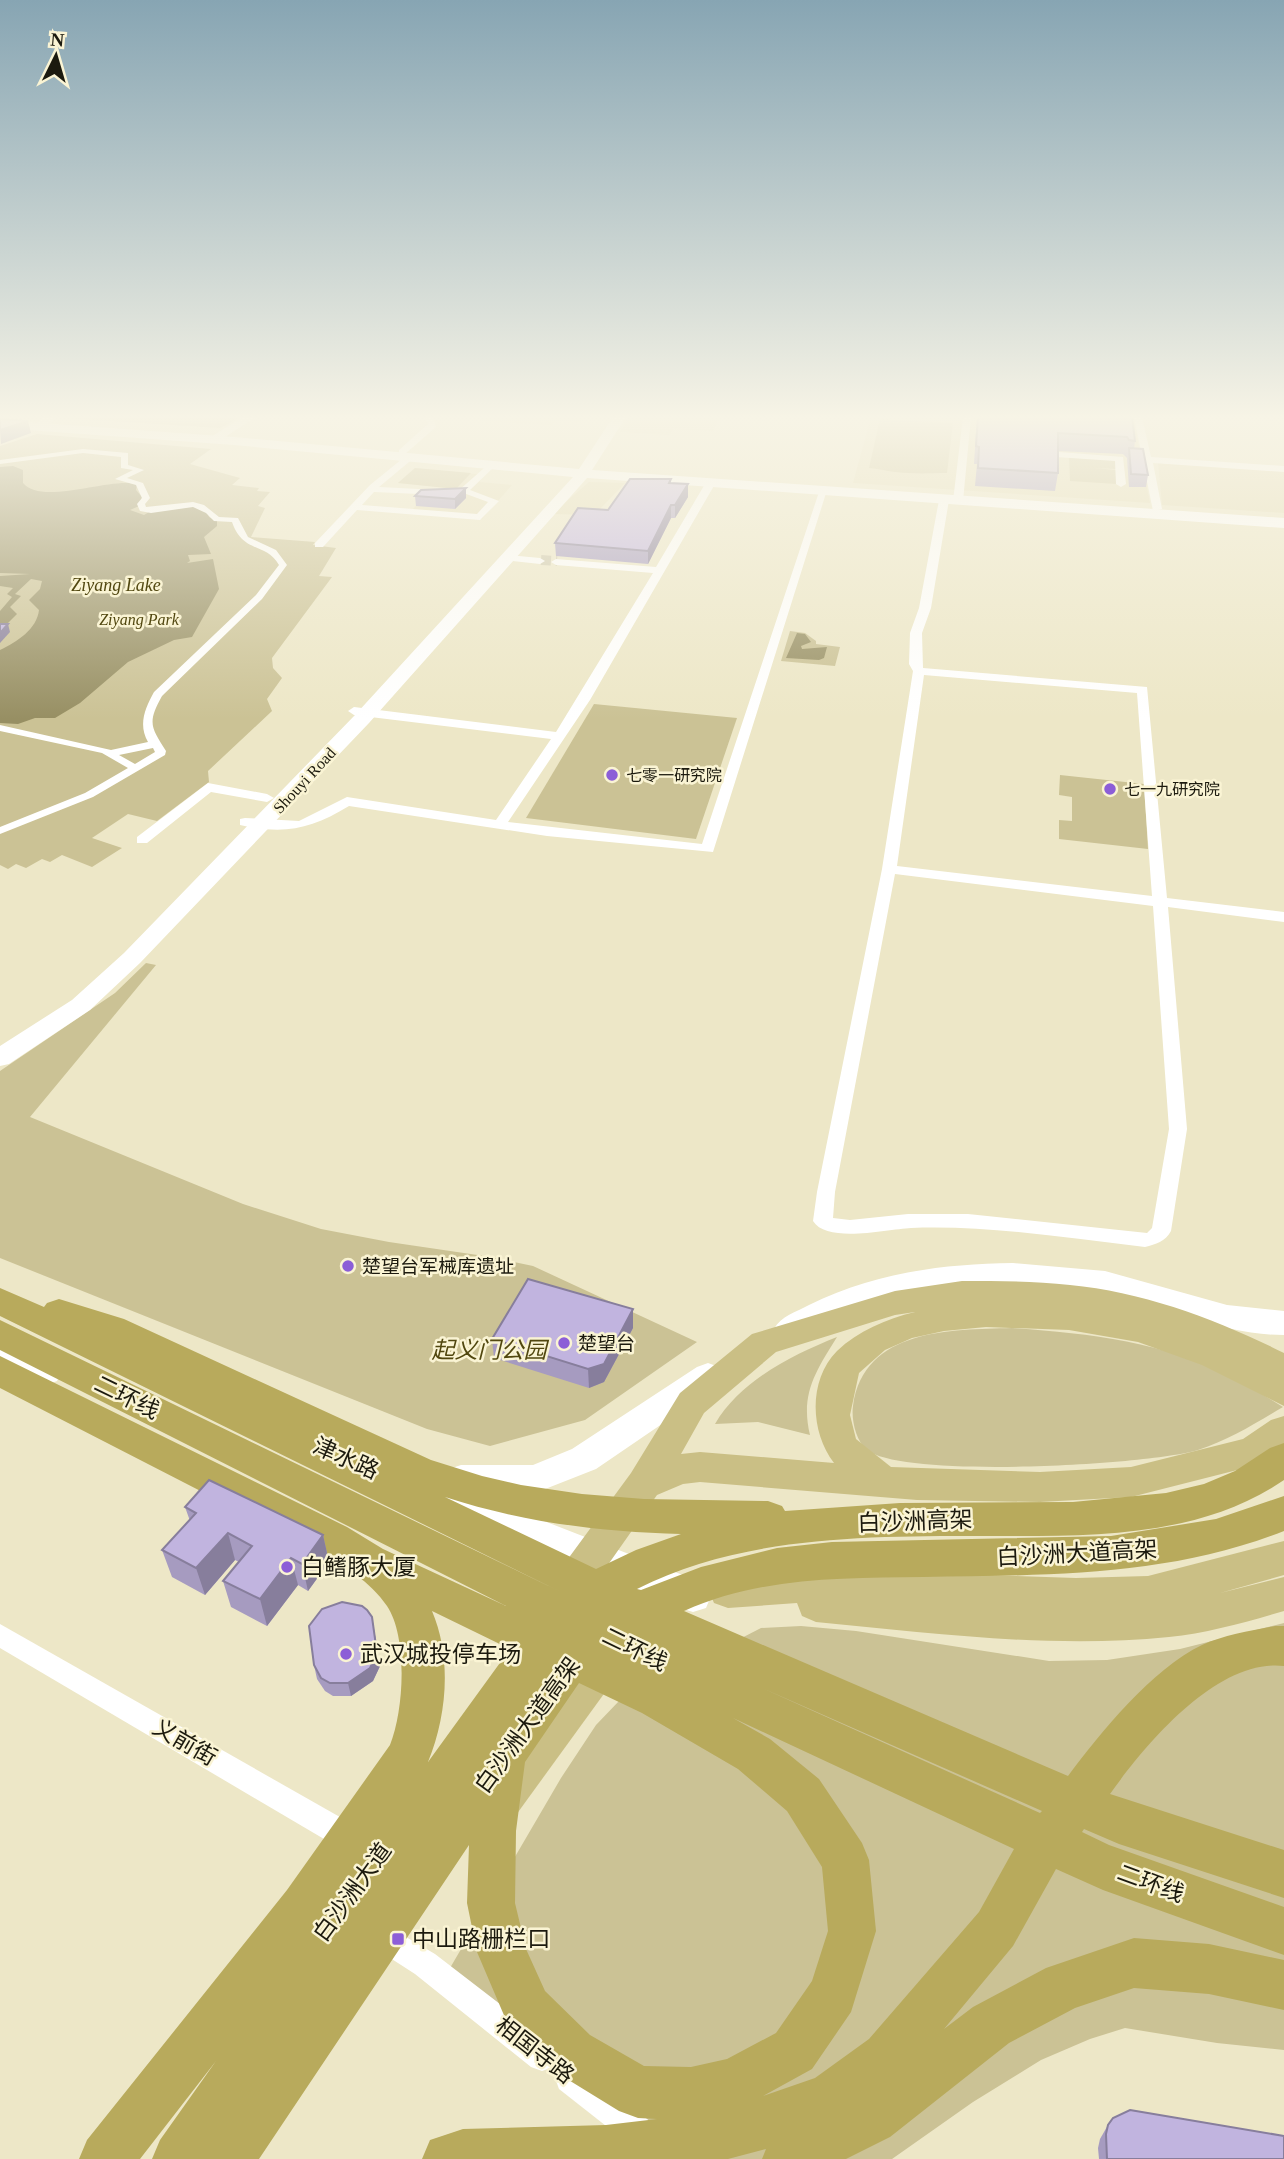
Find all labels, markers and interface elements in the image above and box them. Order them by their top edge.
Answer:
north arrow [21,21,91,91]
text: N [50,29,65,51]
water label: Ziyang Lake [71,575,161,595]
park label: Ziyang Park [99,611,180,629]
street label: Shouyi Road [270,744,340,817]
marker: 七零一研究院 [604,767,620,783]
place label: 七零一研究院 [626,767,722,784]
marker: 七一九研究院 [1102,781,1118,797]
place label: 七一九研究院 [1124,781,1220,798]
place label: 楚望台军械库遗址 [362,1256,514,1277]
marker: 楚望台军械库遗址 [340,1258,356,1274]
place label: 楚望台 [578,1333,635,1354]
marker: 楚望台 [556,1335,572,1351]
park label: 起义门公园 [432,1338,550,1363]
street label: 二环线 [90,1371,163,1424]
street label: 津水路 [309,1433,382,1484]
street label: 白沙洲高架 [857,1507,973,1536]
street label: 白沙洲大道高架 [996,1537,1158,1570]
place label: 白鳍豚大厦 [301,1555,416,1580]
marker: 白鳍豚大厦 [279,1559,295,1575]
street label: 二环线 [598,1623,671,1676]
place label: 武汉城投停车场 [360,1642,521,1667]
marker: 武汉城投停车场 [338,1646,354,1662]
street label: 白沙洲大道高架 [470,1653,585,1798]
street label: 义前街 [149,1714,221,1771]
street label: 白沙洲大道 [308,1838,396,1946]
street label: 二环线 [1114,1860,1188,1907]
place label: 中山路栅栏口 [412,1927,550,1952]
marker: 中山路栅栏口 [390,1931,406,1947]
street label: 相国寺路 [491,2012,579,2089]

